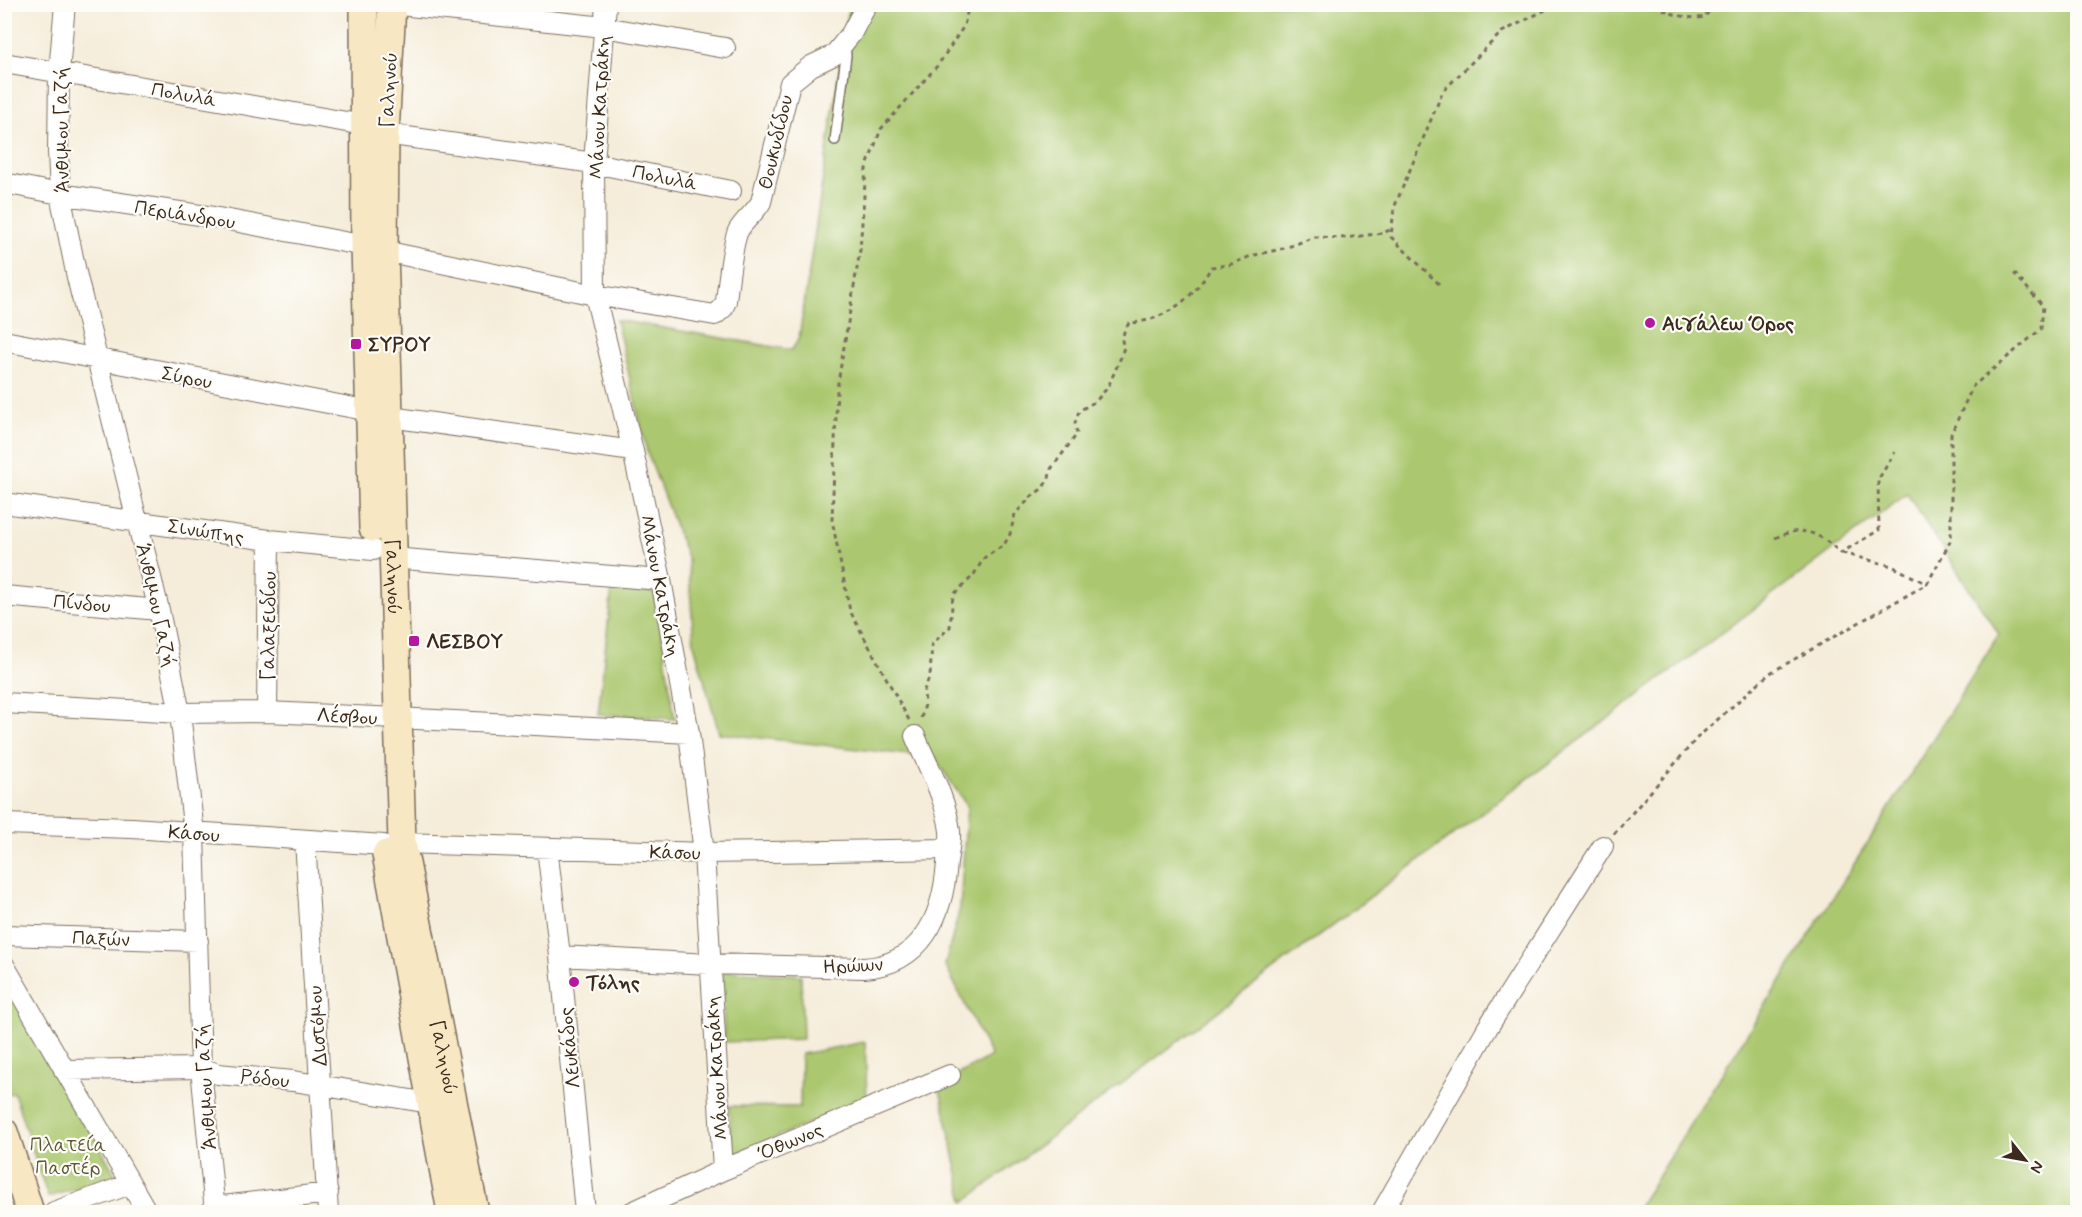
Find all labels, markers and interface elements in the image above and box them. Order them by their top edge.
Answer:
street label: Μάνου Κατράκη [583,34,618,180]
street label: Γαληνού [374,52,405,129]
street label: Άνθιμου Γαζή [48,67,77,193]
street label: Πολυλά [149,76,219,115]
street label: Θουκυδίδου [752,92,800,192]
street label: Πολυλά [630,159,700,198]
street label: Περιάνδρου [133,194,237,237]
place label: Αιγάλεω Όρος [1662,311,1794,338]
marker: Αιγάλεω Όρος [1643,316,1657,330]
place label: ΣΥΡΟΥ [368,332,431,359]
marker: ΣΥΡΟΥ [349,337,363,351]
street label: Σύρου [159,360,214,397]
street label: Σινώπης [166,513,246,552]
street label: Μάνου Κατράκη [633,513,687,660]
street label: Γαληνού [378,538,407,615]
street label: Άνθιμου Γαζή [128,541,183,670]
street label: Γαλαξειδίου [255,571,284,681]
street label: Πίνδου [52,589,112,620]
place label: ΛΕΣΒΟΥ [426,629,504,656]
marker: ΛΕΣΒΟΥ [407,634,421,648]
street label: Λέσβου [316,702,378,733]
street label: Κάσου [167,819,221,850]
street label: Κάσου [649,840,701,867]
street label: Παξών [72,925,130,954]
street label: Ηρώων [822,951,884,982]
place label: Τόλης [585,970,640,997]
marker: Τόλης [567,975,581,989]
street label: Διστόμου [302,985,335,1067]
street label: Μάνου Κατράκη [699,995,736,1141]
street label: Λευκάδος [553,1005,588,1090]
street label: Γαληνού [422,1018,464,1098]
street label: Άνθιμου Γαζή [189,1023,224,1151]
street label: Ρόδου [239,1063,291,1095]
street label: Όθωνος [754,1116,828,1168]
north arrow [1995,1130,2055,1190]
park label: Πλατεία Παστέρ [30,1132,107,1182]
text: N [2025,1157,2048,1177]

